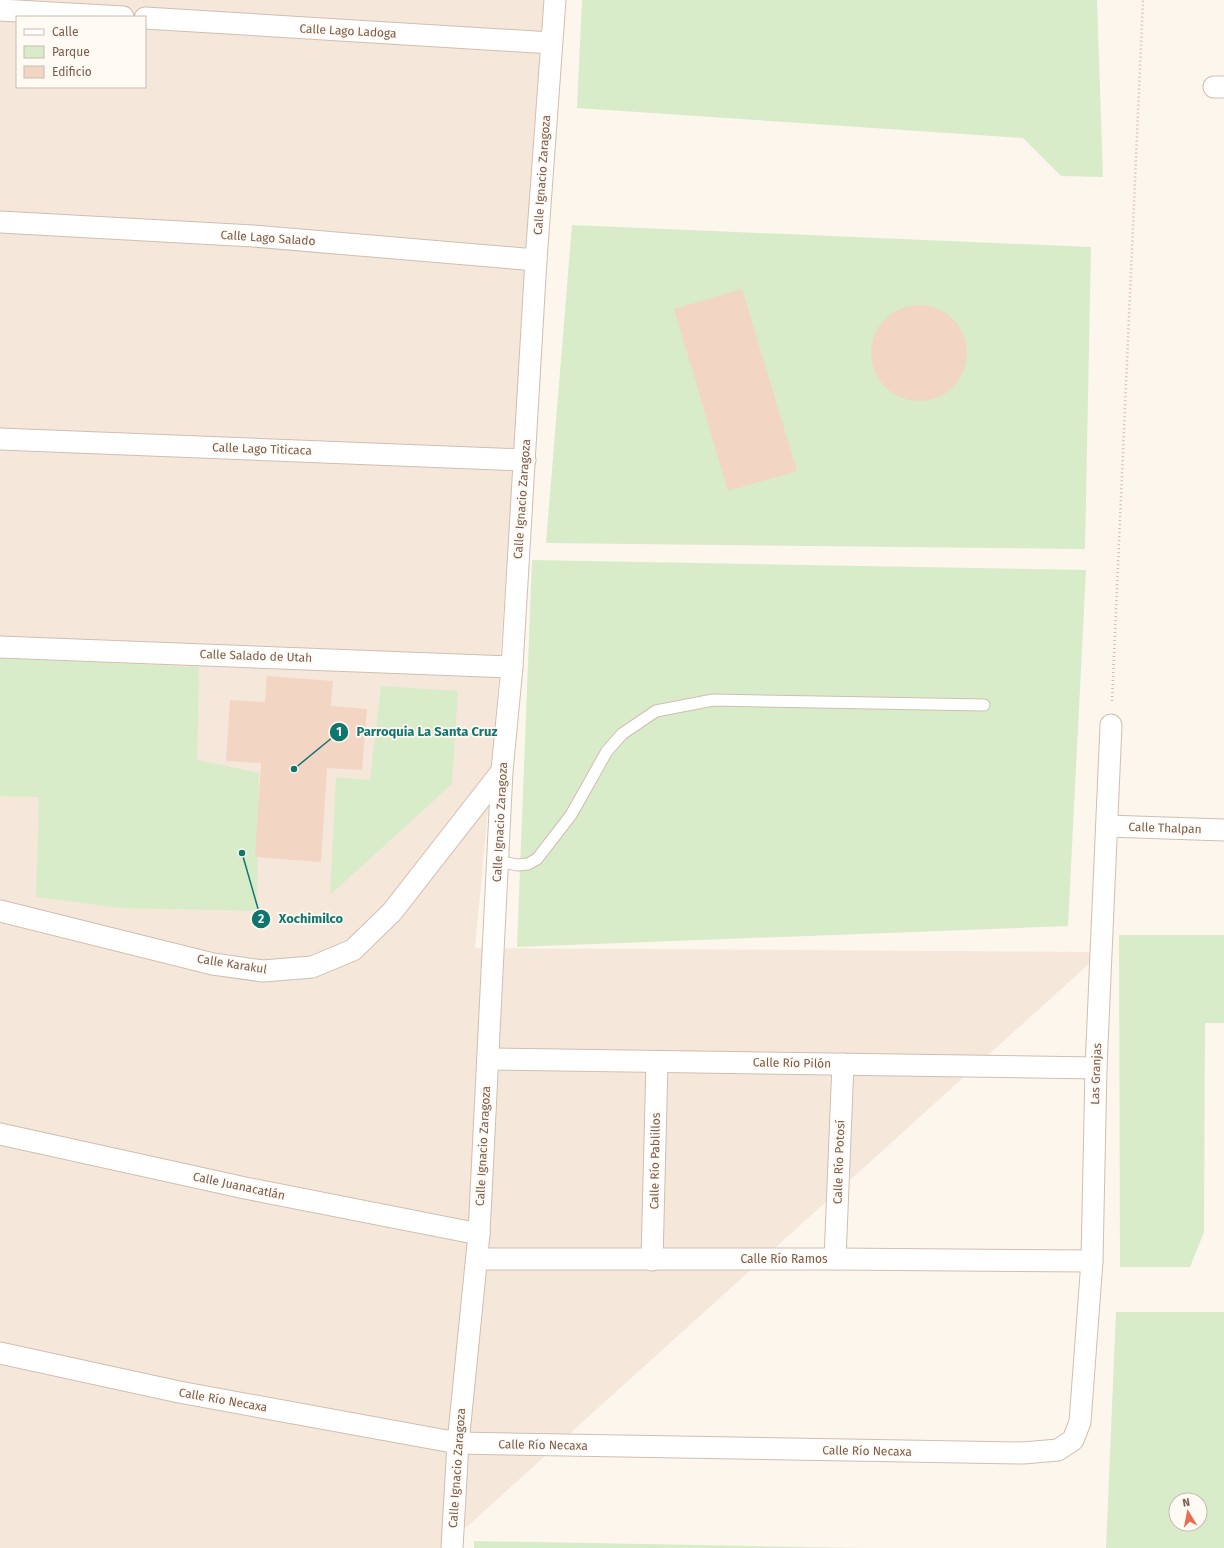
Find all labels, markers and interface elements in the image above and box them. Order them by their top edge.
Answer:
legend [16,16,146,88]
street label: Calle Lago Ladoga [299,21,397,41]
text: Calle [52,25,79,39]
text: Parque [52,45,90,59]
text: Edificio [52,65,92,79]
street label: Calle Ignacio Zaragoza [531,115,553,235]
street label: Calle Lago Salado [220,228,316,248]
street label: Calle Ignacio Zaragoza [511,439,533,559]
street label: Calle Lago Titicaca [212,440,312,458]
street label: Calle Salado de Utah [199,647,313,665]
callout: Parroquia La Santa Cruz [329,719,506,744]
text: Parroquia La Santa Cruz [357,724,497,739]
text: 1 [336,725,342,739]
street label: Calle Ignacio Zaragoza [490,762,510,882]
street label: Calle Thalpan [1128,820,1202,836]
callout: Xochimilco [251,906,351,931]
text: Xochimilco [278,911,344,926]
text: 2 [258,912,264,926]
street label: Calle Karakul [196,952,268,977]
street label: Las Granjas [1088,1042,1104,1105]
street label: Calle Río Pilón [753,1055,831,1071]
street label: Calle Ignacio Zaragoza [473,1086,493,1206]
street label: Calle Río Pablillos [647,1112,663,1210]
street label: Calle Río Potosí [831,1119,847,1204]
street label: Calle Juanacatlán [192,1169,286,1203]
street label: Calle Río Ramos [740,1252,828,1266]
street label: Calle Río Necaxa [178,1385,268,1415]
street label: Calle Ignacio Zaragoza [446,1408,468,1528]
street label: Calle Río Necaxa [498,1437,588,1453]
street label: Calle Río Necaxa [822,1443,912,1459]
north arrow [1168,1492,1208,1532]
text: N [1182,1496,1191,1510]

